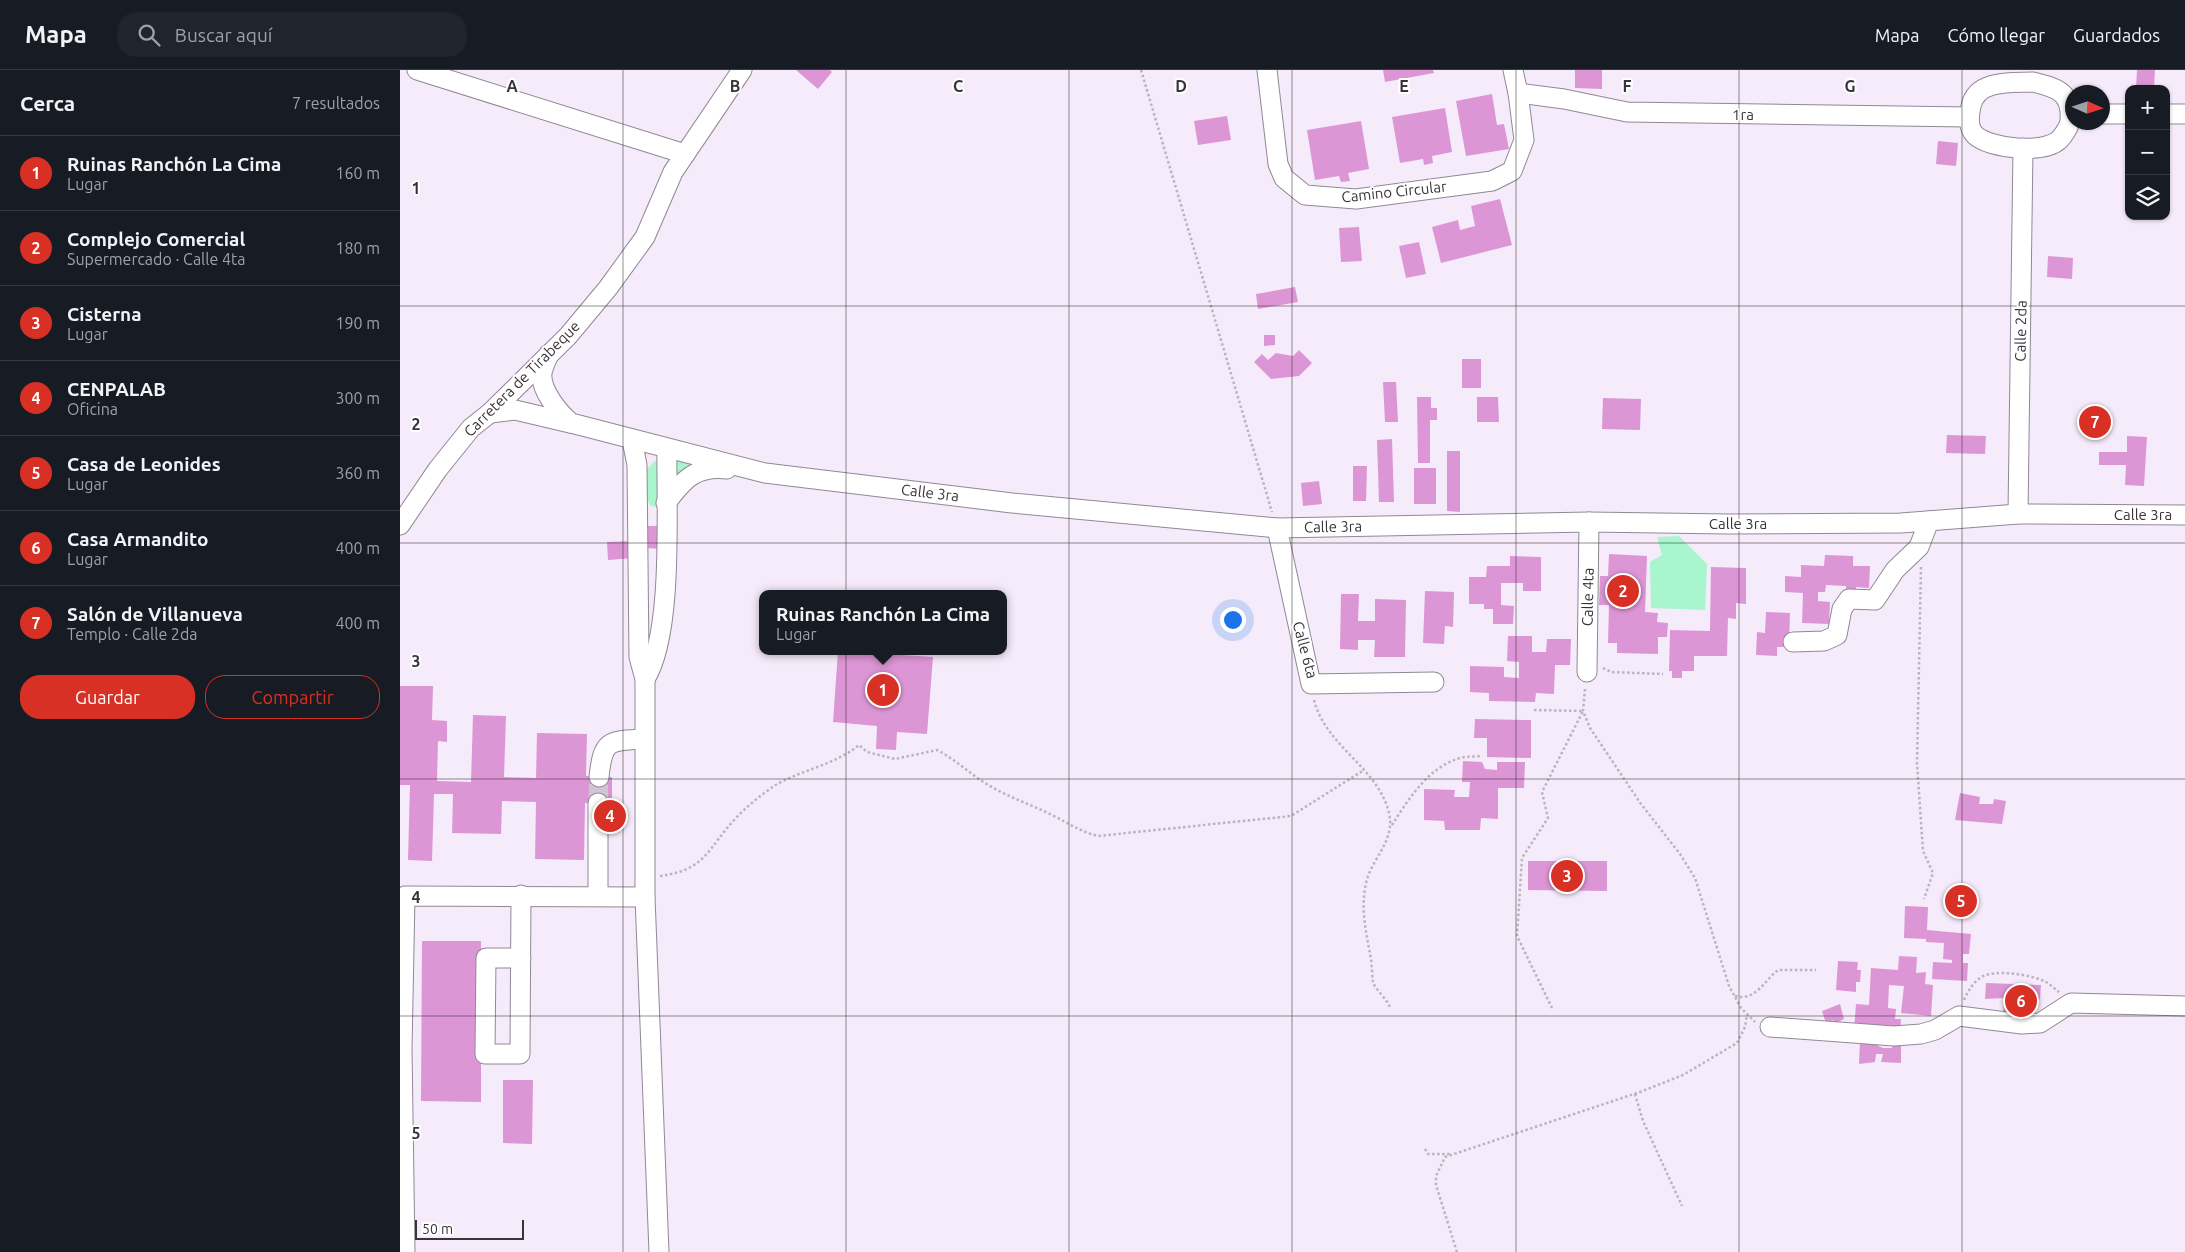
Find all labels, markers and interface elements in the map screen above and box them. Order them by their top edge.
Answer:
search box [117,12,467,57]
text: Mapa [25,21,87,48]
icon: search [135,21,163,49]
text: Buscar aquí [175,24,272,46]
text: Mapa [1875,25,1920,45]
text: Cómo llegar [1948,25,2045,45]
text: Guardados [2073,25,2160,45]
text: A [506,77,518,95]
text: B [730,77,740,95]
text: C [953,77,963,95]
text: D [1175,77,1187,95]
text: E [1399,77,1409,95]
text: F [1623,77,1632,95]
text: G [1844,77,1856,95]
north arrow [2065,85,2110,130]
map controls [2125,85,2170,220]
button: + [2125,85,2170,130]
text: Cerca [20,91,75,115]
text: 7 resultados [292,94,380,112]
street label: 1ra [1732,106,1754,123]
button: − [2125,130,2170,175]
text: Ruinas Ranchón La Cima [67,153,281,175]
text: 1 [31,164,41,182]
text: 160 m [335,164,380,182]
text: Lugar [67,175,108,193]
button: layers [2125,175,2170,220]
street label: Camino Circular [1340,177,1448,205]
text: 1 [411,179,421,197]
text: Complejo Comercial [67,228,245,250]
text: 2 [31,239,41,257]
text: 180 m [335,239,380,257]
text: Supermercado · Calle 4ta [67,250,246,268]
street label: Calle 2da [2011,300,2030,362]
text: Cisterna [67,303,141,325]
text: 3 [31,314,41,332]
text: 190 m [335,314,380,332]
street label: Carretera de Tirabeque [460,317,583,440]
text: Lugar [67,325,108,343]
text: CENPALAB [67,378,166,400]
text: 4 [31,389,41,407]
text: 300 m [335,389,380,407]
text: Oficina [67,400,118,418]
pin: 7 [2079,403,2111,441]
text: 2 [411,415,421,433]
text: Casa de Leonides [67,453,221,475]
text: 5 [31,464,41,482]
text: 360 m [335,464,380,482]
text: Lugar [67,475,108,493]
street label: Calle 3ra [900,481,960,504]
street label: Calle 3ra [2114,506,2172,523]
street label: Calle 3ra [1709,515,1767,532]
street label: Calle 3ra [1304,517,1362,536]
text: Casa Armandito [67,528,208,550]
text: 6 [31,539,41,557]
text: 400 m [335,539,380,557]
text: Lugar [67,550,108,568]
street label: Calle 4ta [1578,568,1597,626]
pin: 2 [1607,572,1639,610]
popup [759,590,1007,655]
text: Salón de Villanueva [67,603,243,625]
text: Ruinas Ranchón La Cima [776,603,990,625]
your location [1220,607,1246,633]
text: 7 [31,614,41,632]
text: 400 m [335,614,380,632]
street label: Calle 6ta [1290,619,1321,680]
text: Templo · Calle 2da [67,625,197,643]
text: Lugar [776,625,817,643]
text: 3 [411,652,421,670]
pin: 1 [867,671,899,709]
button: Guardar [20,675,195,719]
button: Compartir [205,675,380,719]
pin: 4 [594,797,626,835]
pin: 3 [1551,857,1583,895]
pin: 5 [1945,882,1977,920]
text: 4 [411,888,421,906]
pin: 6 [2005,982,2037,1020]
text: 5 [411,1124,421,1142]
scale bar [415,1217,524,1240]
text: 50 m [422,1221,453,1237]

